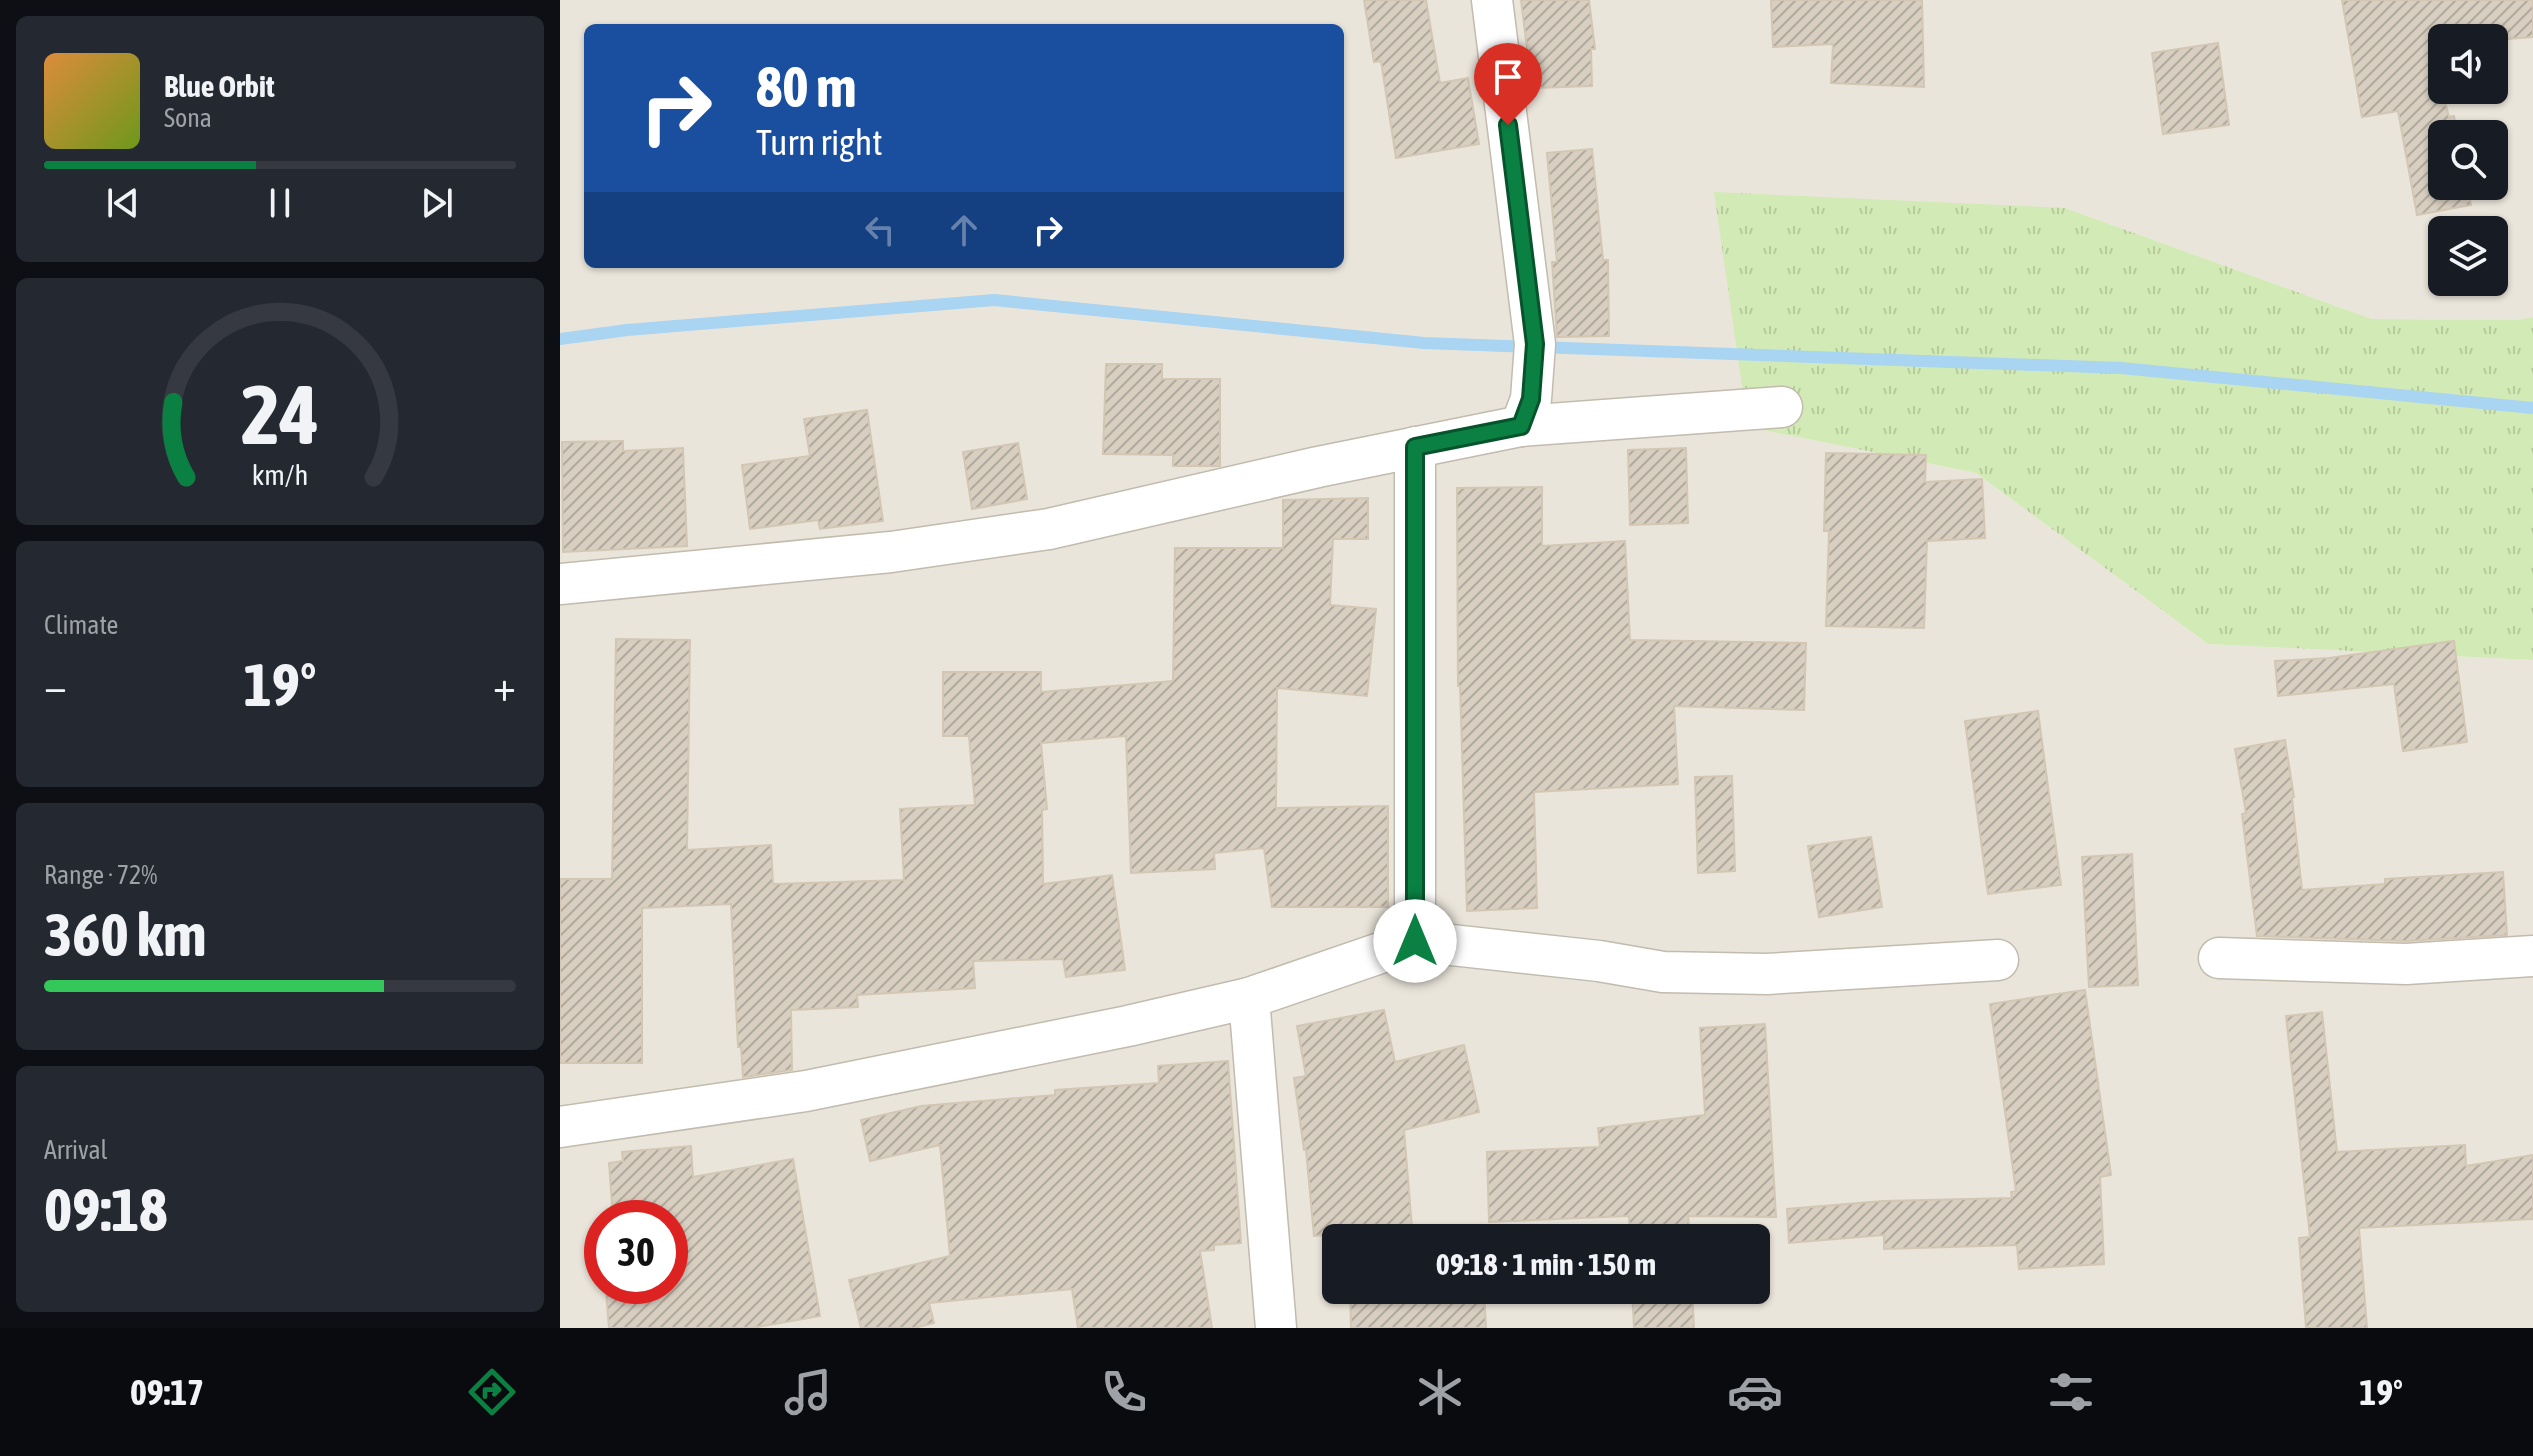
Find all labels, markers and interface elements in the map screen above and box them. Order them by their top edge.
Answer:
map controls [2428,24,2508,296]
button: sound [2428,24,2508,104]
pin [1474,43,1542,125]
text: 80 m [756,55,857,119]
icon: arrive [1486,55,1530,99]
icon: right [624,56,728,160]
text: Blue Orbit [164,69,275,103]
text: Sona [164,103,212,133]
button: search [2428,120,2508,200]
text: Turn right [756,121,883,163]
icon: previous [101,181,145,225]
icon: pause [258,181,302,225]
icon: next [415,181,459,225]
icon: left [858,208,902,252]
icon: ahead [942,208,986,252]
icon: right [1026,208,1070,252]
button: layers [2428,216,2508,296]
text: 24 [241,365,319,461]
text: km/h [252,458,308,491]
text: Climate [44,610,118,640]
text: 19° [244,650,316,719]
text: − [44,660,67,710]
text: + [493,660,516,710]
text: Range · 72% [44,860,157,890]
position arrow [1373,899,1457,983]
text: 360 km [44,900,206,969]
text: Arrival [44,1135,108,1165]
text: 09:18 [44,1175,167,1244]
speed limit sign: 30 [584,1200,688,1304]
text: 09:18 · 1 min · 150 m [1436,1247,1656,1281]
icon: directions [464,1364,520,1420]
icon: music [780,1364,836,1420]
icon: phone [1096,1364,1152,1420]
icon: climate [1412,1364,1468,1420]
icon: car [1727,1364,1783,1420]
icon: filters [2043,1364,2099,1420]
text: 09:17 [130,1371,204,1413]
text: 19° [2359,1371,2403,1413]

